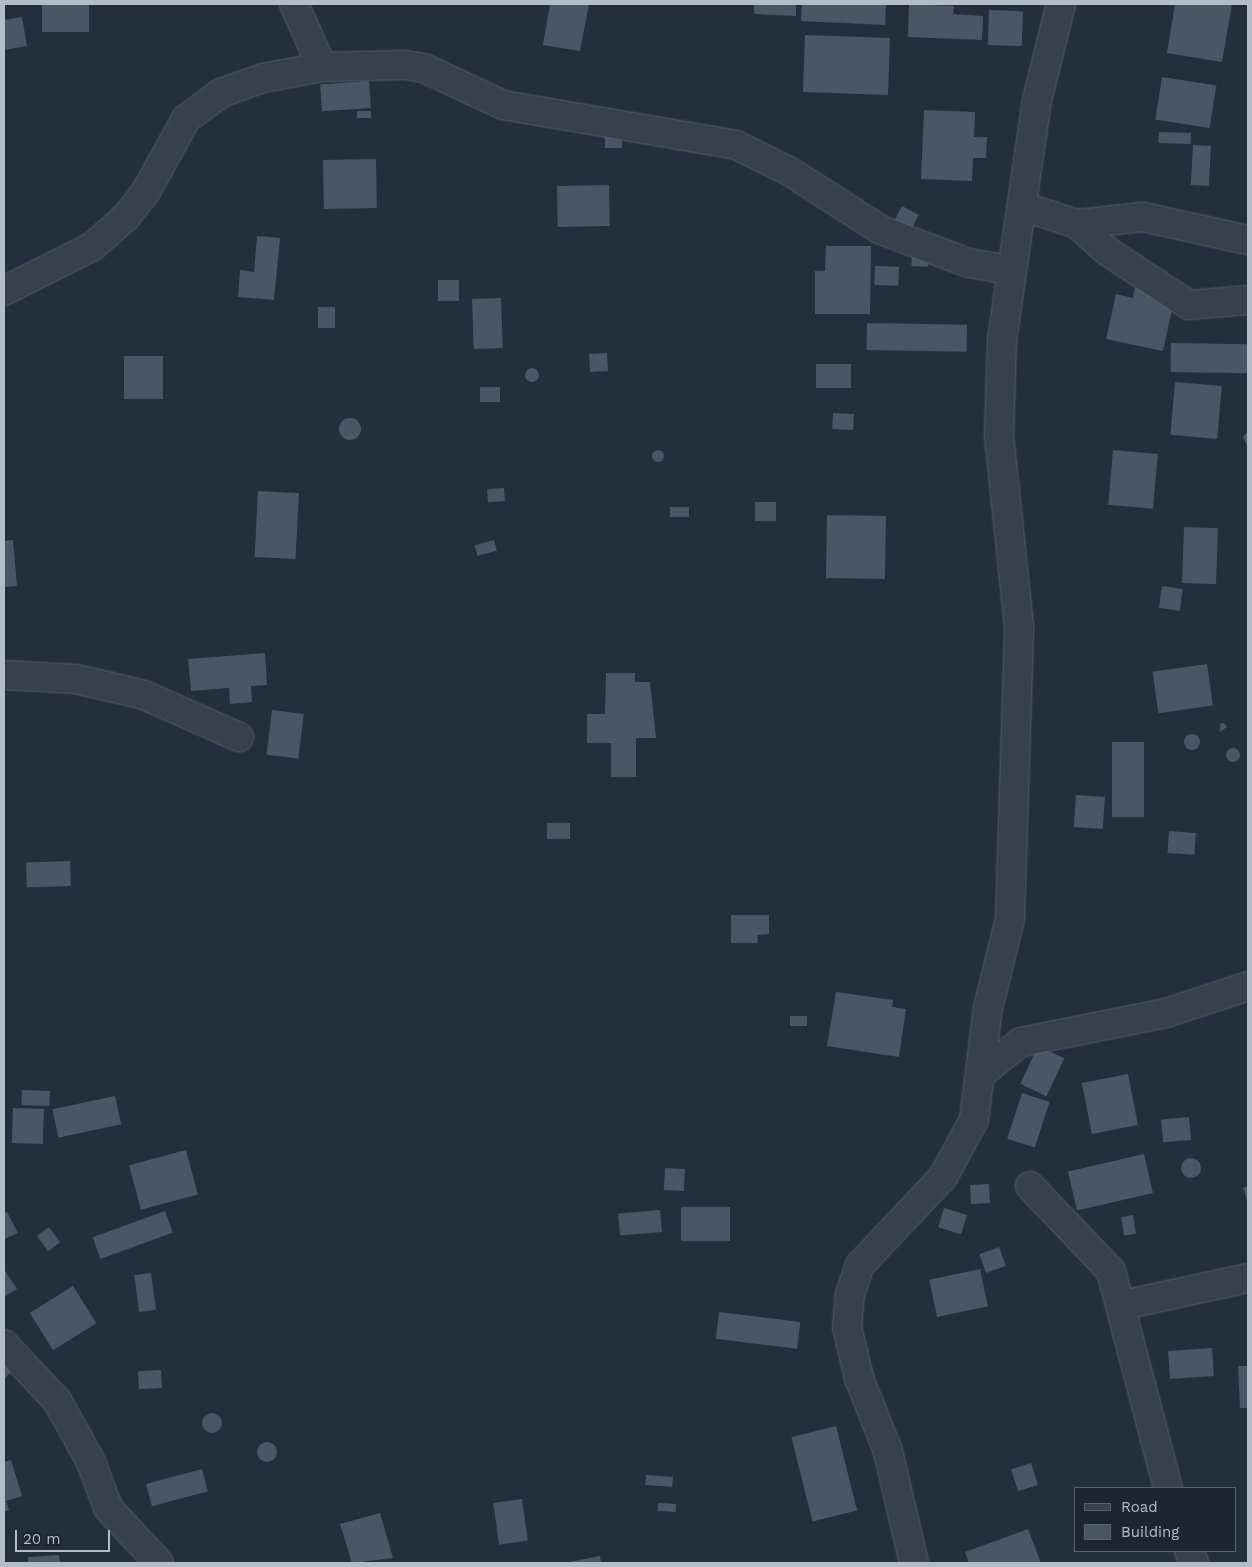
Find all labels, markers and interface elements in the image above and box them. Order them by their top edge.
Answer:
legend [1074,1487,1237,1552]
text: Road [1121,1498,1158,1516]
scale bar [18,1520,112,1552]
text: Building [1121,1523,1179,1541]
text: 20 m [23,1530,61,1548]

